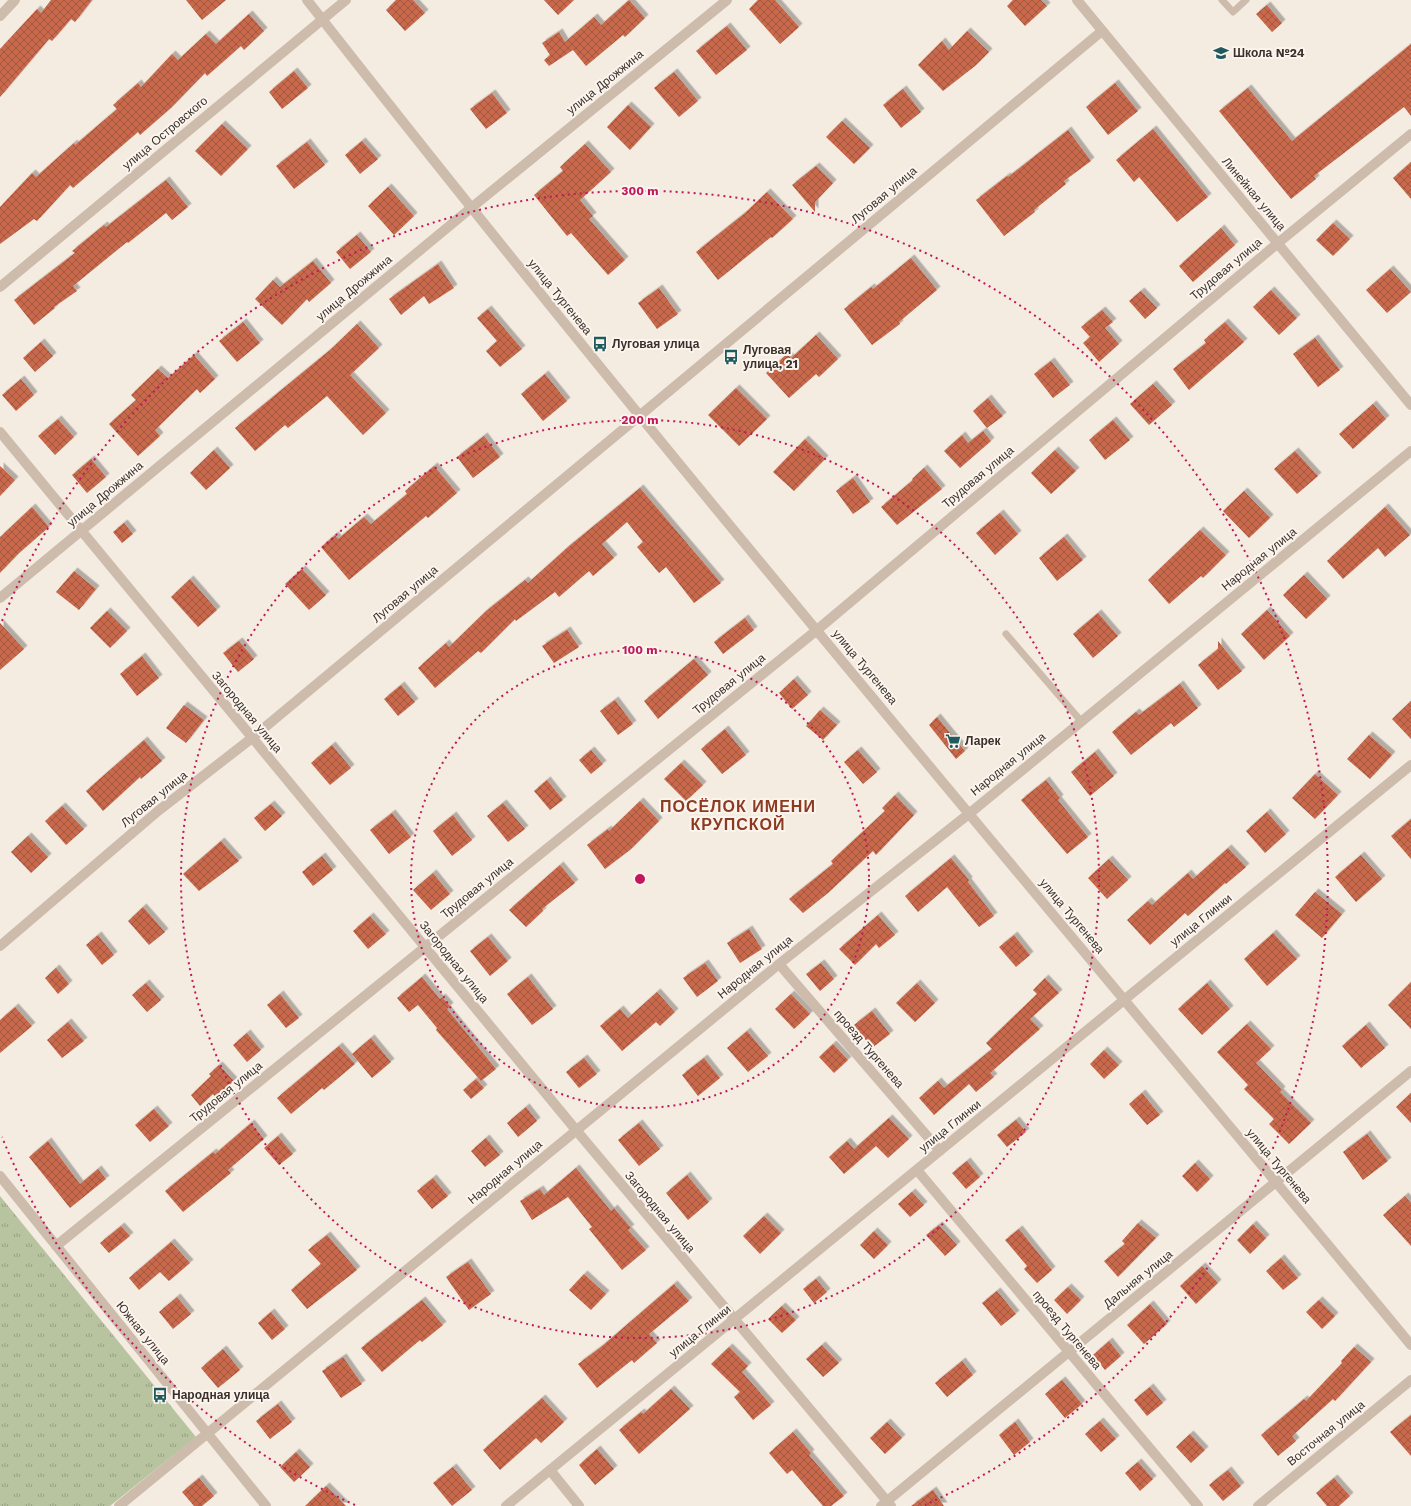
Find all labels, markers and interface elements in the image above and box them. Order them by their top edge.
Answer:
school or university icon: Школа №24 [1212,44,1230,62]
place label: Школа №24 [1233,46,1305,60]
street label: улица Дрожжина [564,47,646,117]
street label: улица Островского [120,93,210,173]
street label: Линейная улица [1219,154,1289,234]
street label: Луговая улица [848,163,920,226]
text: 300 m [621,184,659,198]
street label: Трудовая улица [1187,235,1265,303]
street label: улица Дрожжина [313,252,395,324]
street label: улица Тургенева [525,256,595,338]
bus stop icon: Луговая улица [591,335,609,353]
place label: Луговая улица [612,337,700,351]
place label: Луговая улица, 21 [743,343,798,371]
bus stop icon: Луговая улица, 21 [722,348,740,366]
text: 200 m [621,413,659,427]
street label: Трудовая улица [939,443,1017,511]
street label: улица Дрожжина [64,458,146,530]
street label: Народная улица [1219,524,1300,593]
street label: Луговая улица [369,562,441,625]
street label: улица Тургенева [830,627,901,707]
text: 100 m [622,643,658,657]
street label: Трудовая улица [690,650,768,717]
street label: Загородная улица [209,669,285,756]
street label: Народная улица [968,729,1049,798]
supermarket icon: Ларек [944,732,962,750]
place label: Ларек [965,734,1001,748]
street label: Луговая улица [118,768,190,830]
district label: ПОСЁЛОК ИМЕНИ КРУПСКОЙ [660,797,816,834]
street label: Трудовая улица [438,854,516,921]
centre of rings [633,872,647,886]
street label: улица Тургенева [1037,876,1108,956]
street label: улица Глинки [1167,891,1235,949]
street label: Загородная улица [417,918,492,1006]
street label: Народная улица [715,932,796,1001]
street label: проезд Тургенева [831,1007,907,1091]
street label: Трудовая улица [187,1058,265,1125]
street label: улица Глинки [916,1097,984,1155]
street label: улица Тургенева [1244,1126,1315,1206]
street label: Народная улица [465,1137,545,1207]
street label: Загородная улица [622,1169,698,1256]
street label: Дальняя улица [1101,1247,1176,1311]
street label: проезд Тургенева [1030,1288,1104,1373]
street label: Южная улица [113,1299,173,1368]
street label: улица Глинки [666,1302,734,1360]
bus stop icon: Народная улица [151,1386,169,1404]
place label: Народная улица [172,1388,270,1402]
street label: Восточная улица [1284,1397,1368,1469]

